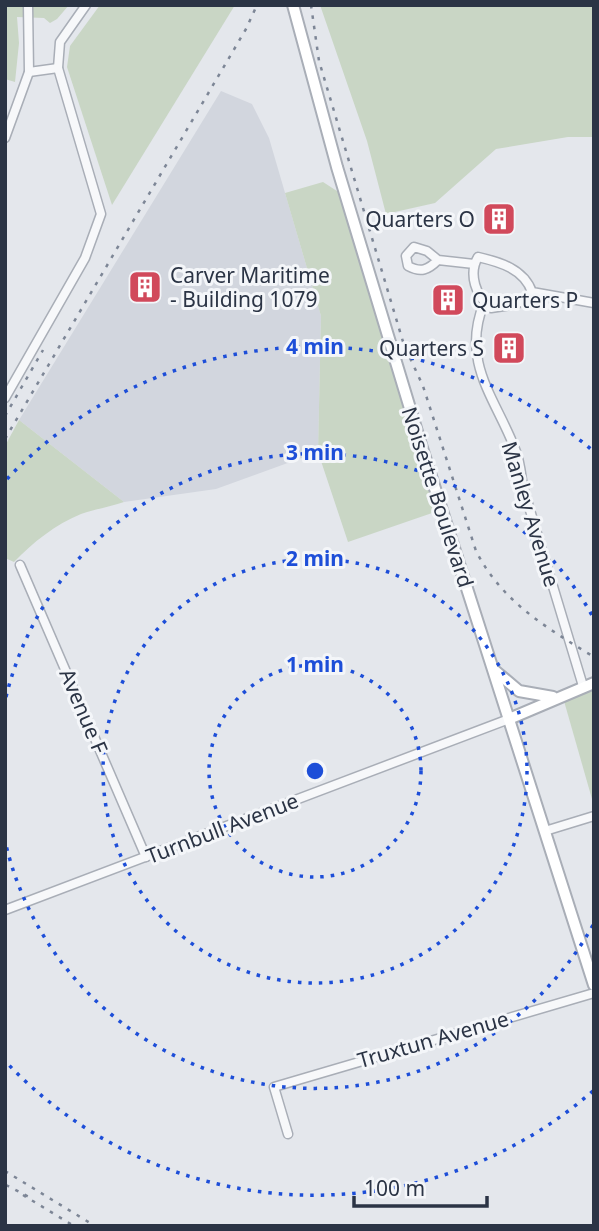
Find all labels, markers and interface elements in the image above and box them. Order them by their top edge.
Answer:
building icon: Quarters O [480,200,518,238]
place label: Quarters O [365,205,475,233]
place label: Carver Maritime - Building 1079 [170,261,330,313]
building icon: Carver Maritime - Building 1079 [126,268,164,306]
building icon: Quarters P [429,281,467,319]
place label: Quarters P [472,286,578,314]
building icon: Quarters S [490,329,528,367]
text: 4 min [286,332,344,360]
place label: Quarters S [379,334,484,362]
street label: Noisette Boulevard [396,403,480,591]
text: 3 min [286,438,344,466]
street label: Manley Avenue [496,438,566,590]
text: 2 min [286,544,344,572]
text: 1 min [286,650,344,678]
street label: Avenue F [54,664,115,758]
centre of rings [303,759,327,783]
street label: Turnbull Avenue [142,786,302,870]
street label: Truxtun Avenue [354,1004,512,1074]
scale bar [354,1164,487,1208]
text: 100 m [364,1174,425,1202]

